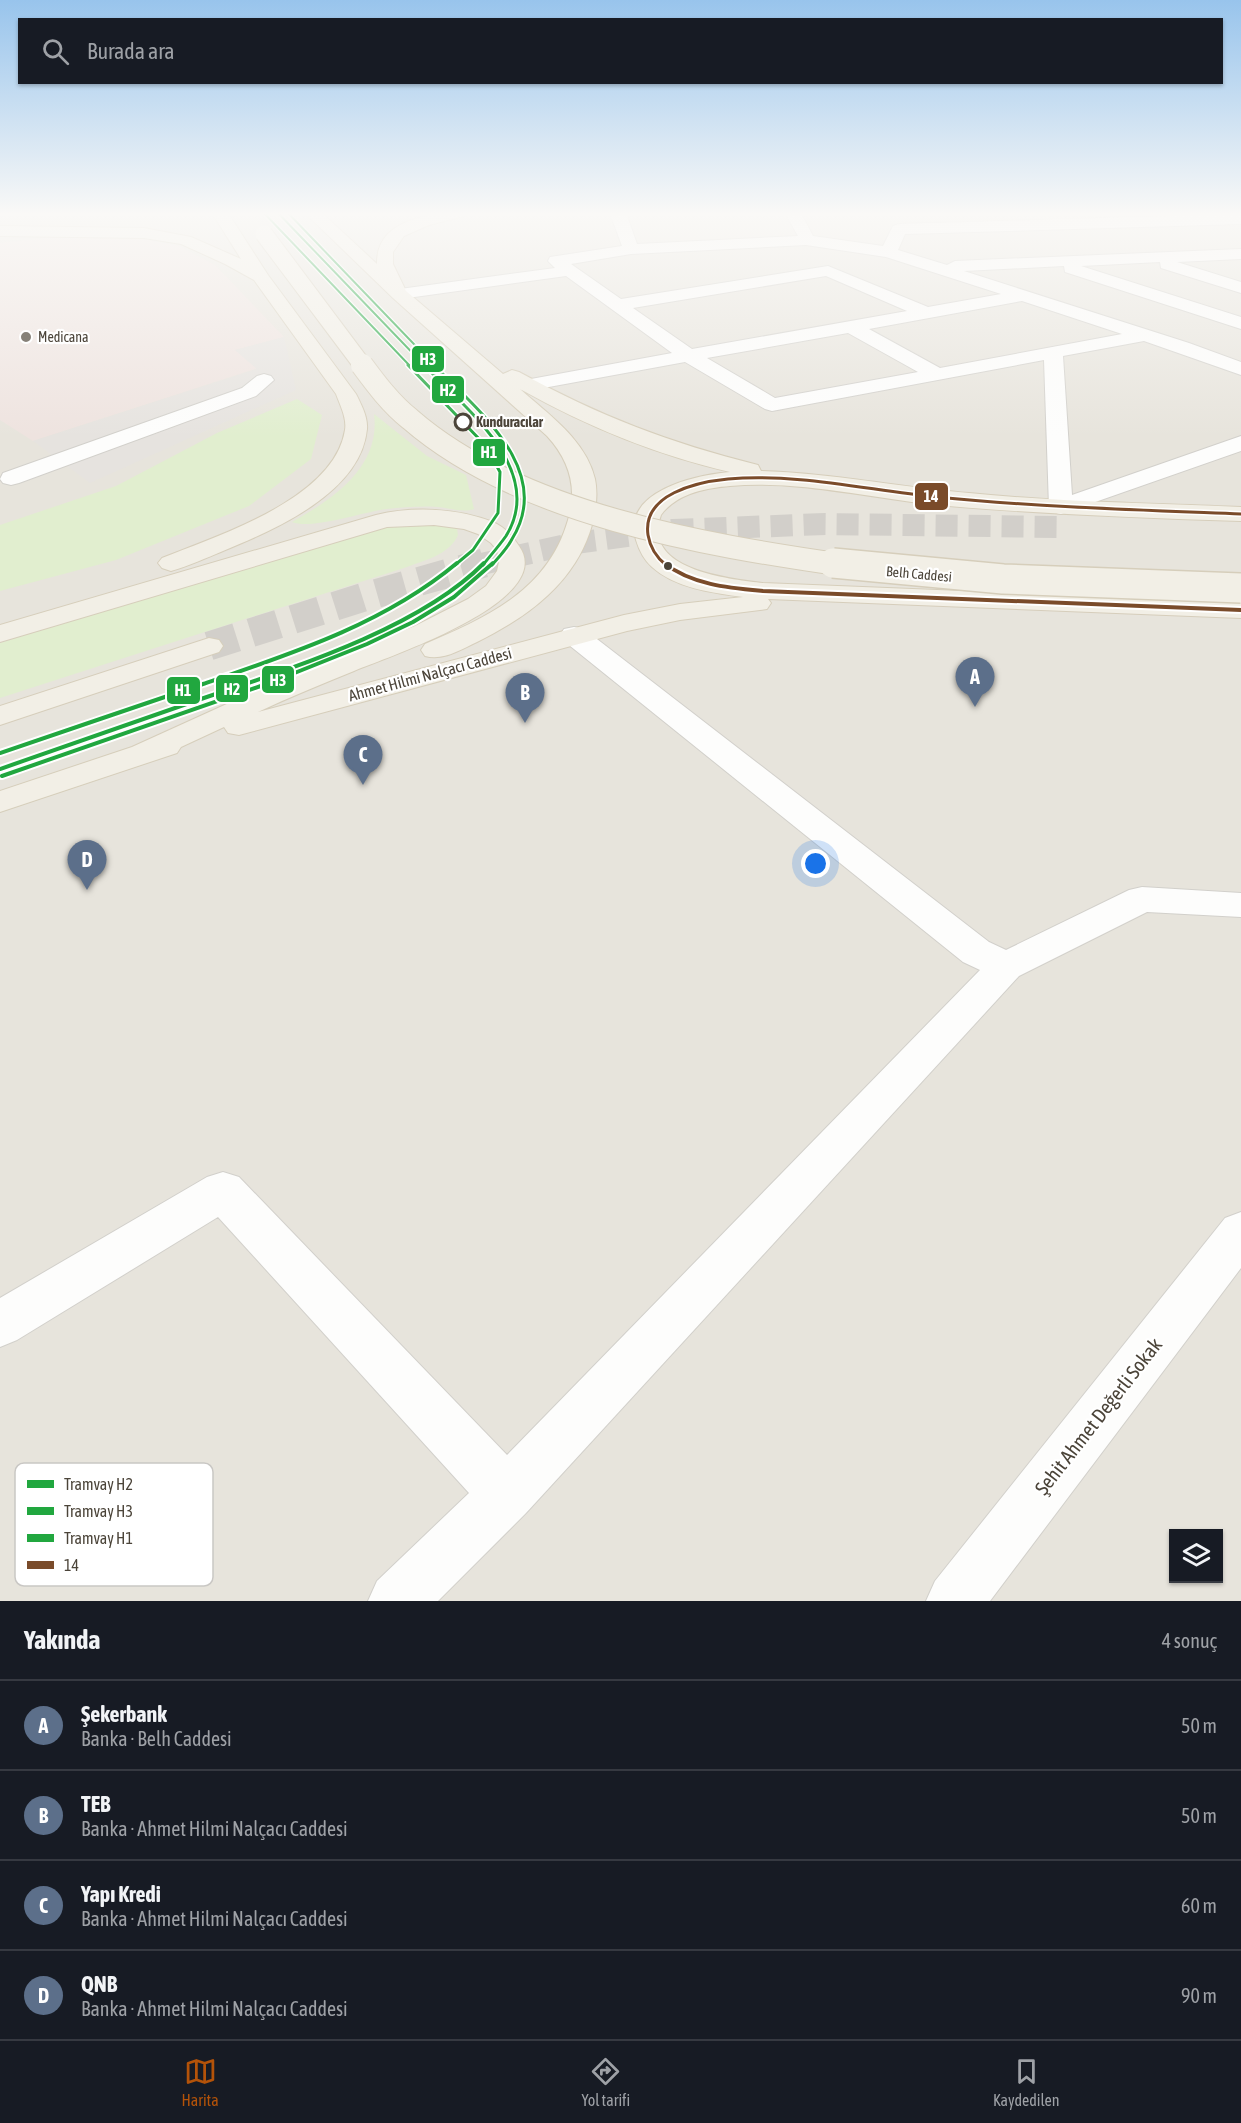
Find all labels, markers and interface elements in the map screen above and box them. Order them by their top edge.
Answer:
search box [18,18,1223,84]
icon: search [39,35,72,68]
text: Burada ara [87,38,175,64]
place label: Medicana [38,329,89,345]
marker: Medicana [19,330,33,344]
line badge: H3 [411,345,445,373]
text: H3 [420,350,436,368]
line badge: H2 [431,375,465,404]
text: H2 [440,381,456,399]
marker: Kunduracılar [454,413,472,431]
place label: Kunduracılar [476,414,544,430]
line badge: H1 [472,438,506,467]
text: H1 [481,443,498,461]
line badge: 14 [914,482,949,511]
text: 14 [923,487,939,505]
unlabelled marker [662,560,674,572]
street label: Belh Caddesi [885,563,953,585]
street label: Ahmet Hilmi Nalçacı Caddesi [346,644,514,705]
pin: A [956,658,994,707]
line badge: H3 [261,665,295,694]
text: H3 [270,671,286,689]
line badge: H2 [215,674,249,703]
pin: B [506,674,544,723]
line badge: H1 [166,676,201,705]
text: H2 [224,680,240,698]
text: H1 [175,681,192,699]
pin: C [344,736,382,785]
pin: D [68,840,106,890]
your location [801,849,830,878]
street label: Şehit Ahmet Değerli Sokak [1030,1333,1166,1499]
legend [15,1463,213,1586]
text: Tramvay H2 [64,1475,133,1494]
text: Tramvay H3 [64,1502,133,1521]
text: Tramvay H1 [64,1529,133,1548]
map controls [1169,1529,1223,1583]
button: layers [1169,1529,1223,1583]
text: 14 [64,1556,79,1574]
text: Yakında [24,1625,100,1655]
text: 4 sonuç [1162,1629,1217,1652]
text: Şekerbank [81,1701,167,1727]
text: A [39,1714,48,1737]
text: 50 m [1181,1714,1217,1737]
text: Banka · Belh Caddesi [81,1727,232,1750]
text: TEB [81,1791,110,1817]
text: B [39,1804,48,1827]
text: 50 m [1181,1804,1217,1827]
text: Banka · Ahmet Hilmi Nalçacı Caddesi [81,1817,348,1840]
text: Yapı Kredi [81,1881,161,1907]
text: C [39,1894,48,1917]
text: 60 m [1181,1894,1217,1917]
text: Banka · Ahmet Hilmi Nalçacı Caddesi [81,1907,348,1930]
text: QNB [81,1971,117,1997]
text: D [38,1984,49,2007]
text: 90 m [1181,1984,1217,2007]
text: Banka · Ahmet Hilmi Nalçacı Caddesi [81,1997,348,2020]
tab: Harita [181,2055,219,2109]
tab: Yol tarifi [582,2055,630,2109]
tab: Kaydedilen [993,2055,1060,2109]

